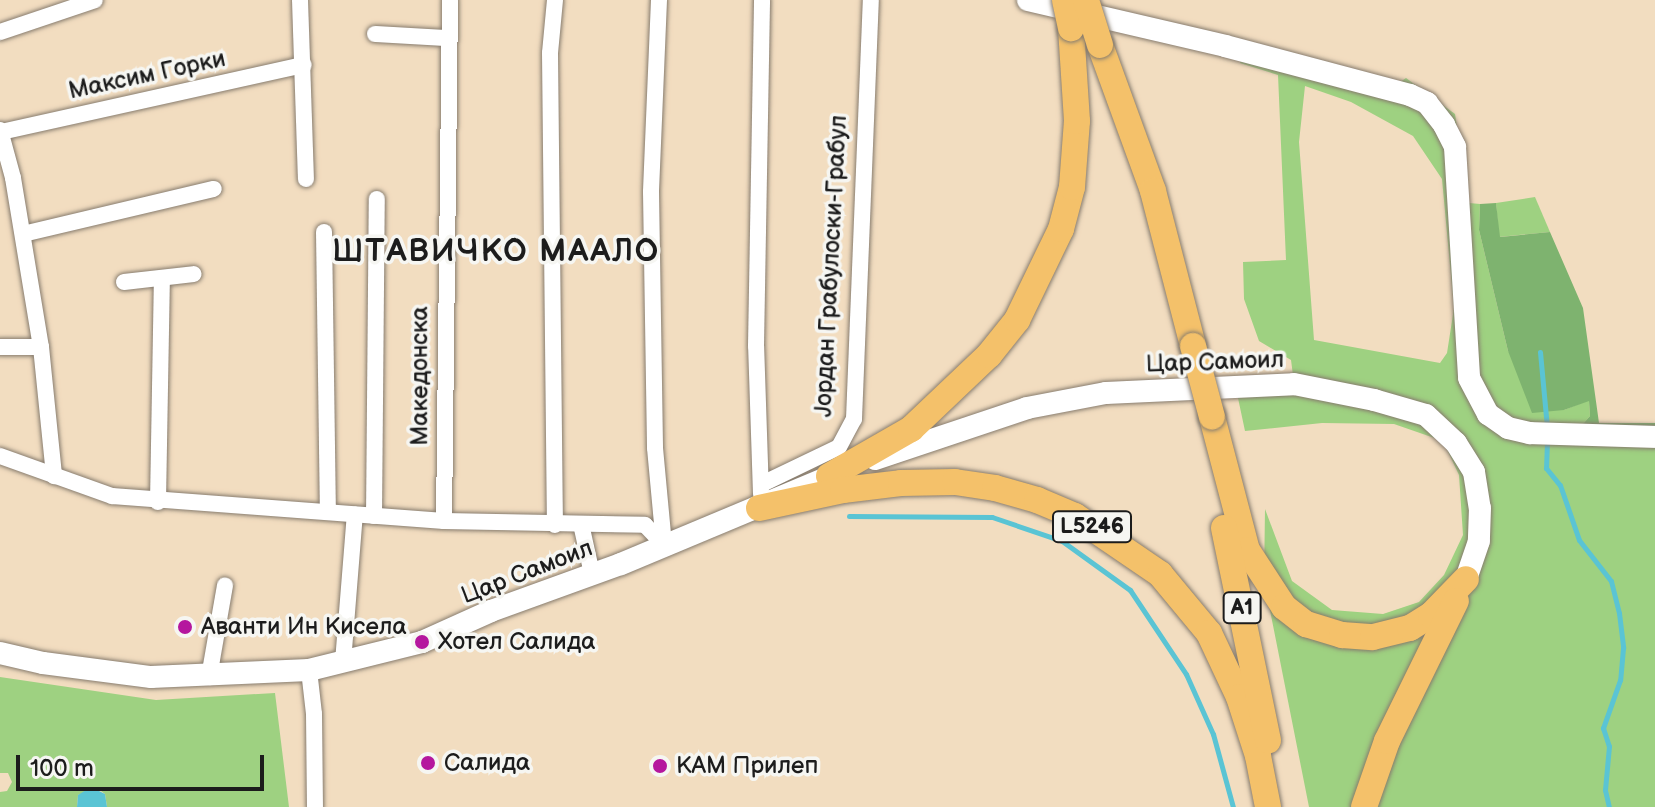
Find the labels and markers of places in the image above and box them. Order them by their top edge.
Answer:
place label: Аванти Ин Кисела [201,613,407,641]
marker: Аванти Ин Кисела [176,618,194,636]
place label: Хотел Салида [438,628,595,656]
marker: Хотел Салида [413,633,431,651]
place label: Салида [444,749,530,777]
place label: КАМ Прилеп [676,752,818,780]
marker: Салида [419,754,437,772]
marker: КАМ Прилеп [651,757,669,775]

